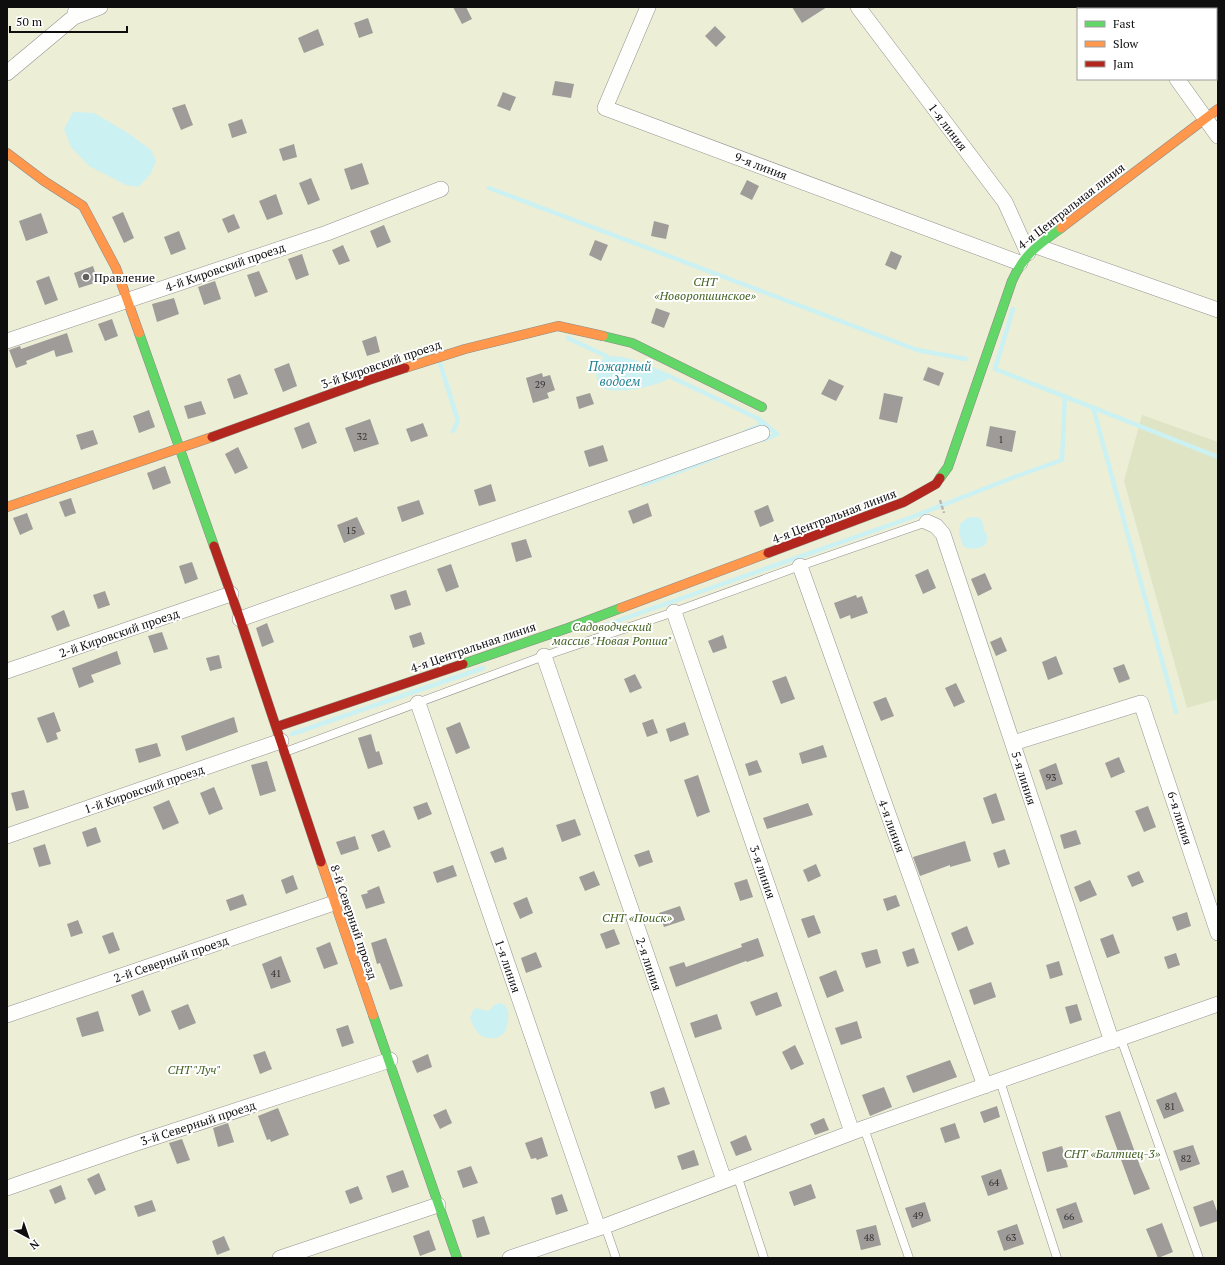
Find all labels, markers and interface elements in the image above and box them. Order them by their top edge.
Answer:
scale bar [10,8,127,34]
legend [1077,8,1217,80]
text: 50 m [16,14,43,29]
text: Fast [1113,16,1136,31]
text: Slow [1113,36,1139,51]
text: Jam [1113,56,1134,71]
street label: 1-я линия [925,100,971,154]
street label: 9-я линия [732,149,790,183]
street label: 4-я Центральная линия [1014,160,1128,252]
street label: 4-й Кировский проезд [163,239,287,295]
place label: Правление [94,270,155,285]
marker: Правление [81,272,91,282]
park label: СНТ «Новоропшинское» [654,274,757,303]
street label: 3-й Кировский проезд [319,336,443,392]
water label: Пожарный водоем [588,357,651,390]
house number: 29 [535,378,545,391]
house number: 32 [357,430,367,443]
house number: 1 [998,433,1004,446]
street label: 4-я Центральная линия [770,485,898,547]
house number: 15 [346,524,356,537]
street label: 2-й Кировский проезд [57,605,181,661]
street label: 4-я Центральная линия [408,618,538,676]
park label: Садоводческий массив "Новая Ропша" [551,619,672,648]
street label: 5-я линия [1008,749,1040,807]
street label: 1-й Кировский проезд [82,761,206,817]
house number: 93 [1046,771,1056,784]
street label: 6-я линия [1164,789,1196,847]
street label: 4-я линия [875,797,909,855]
street label: 3-я линия [747,843,779,901]
street label: 8-й Северный проезд [327,863,381,981]
park label: СНТ «Поиск» [602,910,672,925]
street label: 2-й Северный проезд [112,932,230,986]
street label: 2-я линия [633,935,665,993]
street label: 1-я линия [492,937,524,995]
house number: 41 [271,967,281,980]
park label: СНТ "Луч" [167,1062,221,1077]
street label: 3-й Северный проезд [138,1097,258,1149]
house number: 81 [1165,1100,1175,1113]
park label: СНТ «Балтиец-3» [1064,1146,1161,1161]
house number: 82 [1181,1152,1191,1165]
house number: 64 [989,1176,1000,1189]
house number: 49 [913,1209,923,1222]
house number: 66 [1064,1210,1075,1223]
north arrow [8,1217,48,1257]
house number: 48 [864,1231,874,1244]
house number: 63 [1006,1231,1016,1244]
text: N [26,1237,42,1253]

